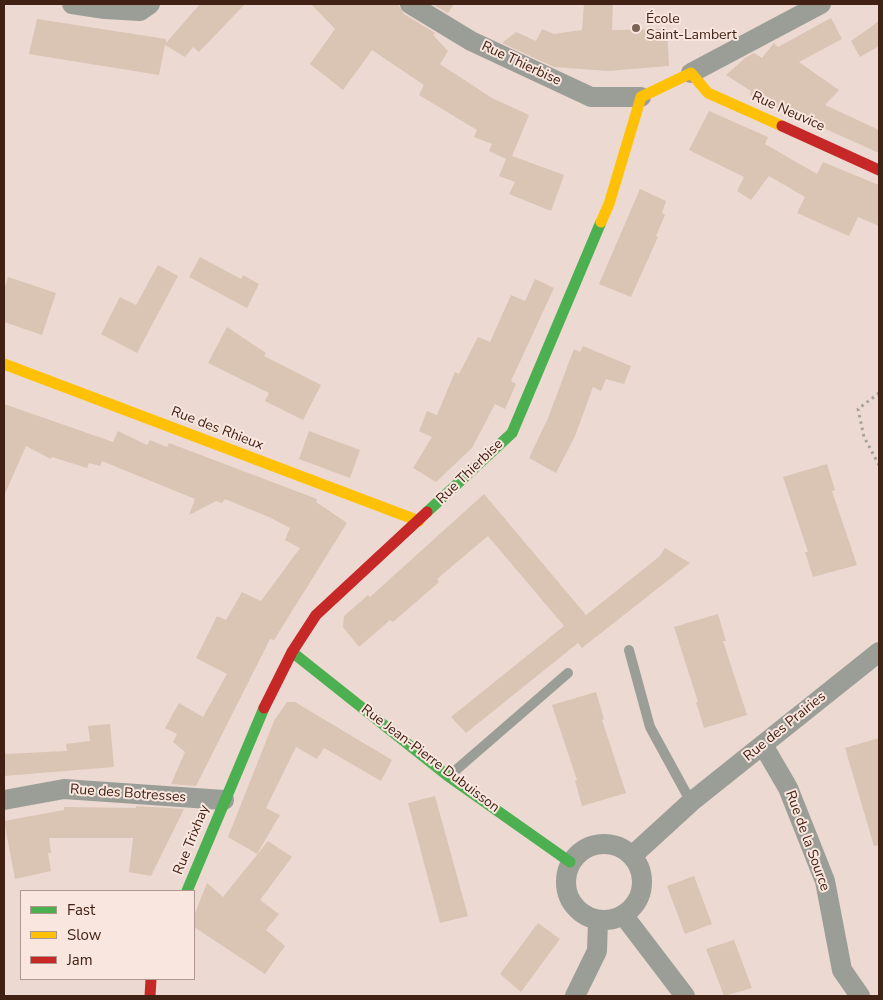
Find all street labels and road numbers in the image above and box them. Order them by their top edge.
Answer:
street label: Rue Thierbise [479,38,563,90]
street label: Rue Neuvice [749,88,827,136]
street label: Rue des Rhieux [169,404,265,454]
street label: Rue Thierbise [433,436,507,508]
street label: Rue des Prairies [740,689,830,765]
street label: Rue Jean-Pierre Dubuisson [358,701,502,817]
street label: Rue des Botresses [69,782,187,806]
street label: Rue de la Source [781,789,833,893]
street label: Rue Trixhay [170,803,214,877]

